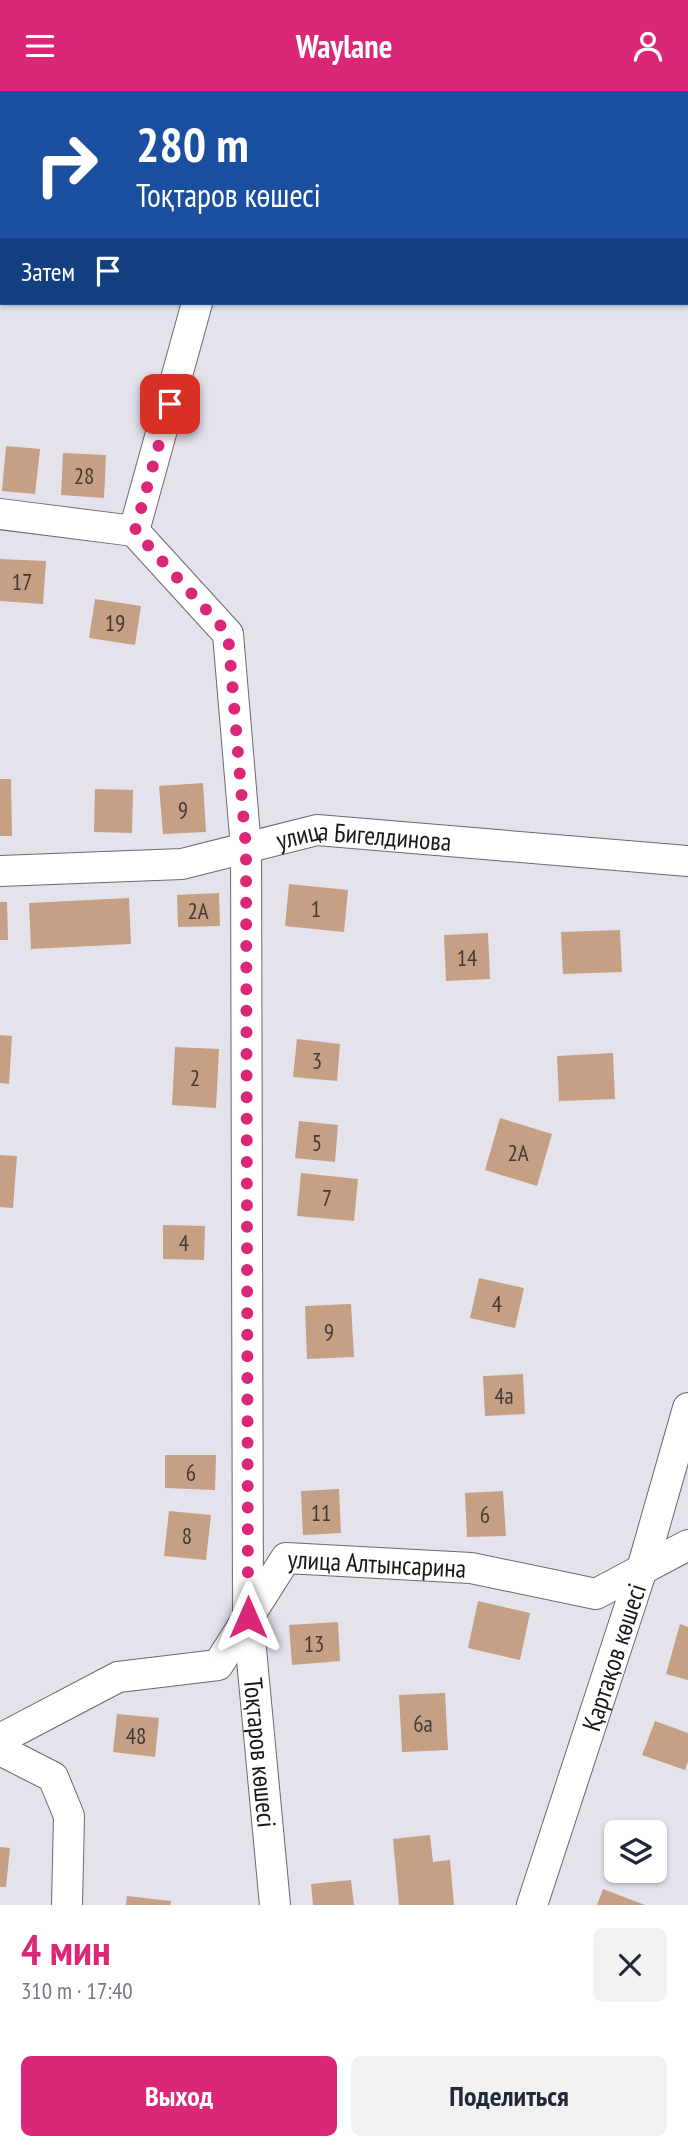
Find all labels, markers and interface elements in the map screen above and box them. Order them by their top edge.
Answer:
text: Waylane [296,25,392,67]
icon: menu [21,27,59,65]
icon: person [629,27,667,65]
text: 280 m [136,112,249,176]
icon: right [21,119,112,210]
text: Тоқтаров көшесі [136,174,321,216]
icon: arrive [89,252,127,290]
text: Затем [21,255,75,288]
pin [140,374,200,434]
icon: arrive [151,385,189,423]
house number: 28 [74,461,94,490]
house number: 17 [12,567,32,596]
house number: 19 [105,608,125,637]
house number: 9 [178,795,188,824]
street label: улица Бигелдинова [273,814,453,858]
house number: 1 [311,894,321,923]
house number: 2А [187,896,209,925]
house number: 14 [457,943,477,972]
house number: 3 [312,1046,322,1075]
house number: 2 [190,1063,200,1092]
house number: 5 [312,1128,322,1157]
house number: 2А [507,1138,529,1167]
house number: 7 [322,1183,332,1212]
house number: 4 [179,1228,189,1257]
house number: 4 [492,1289,502,1318]
house number: 9 [324,1317,334,1346]
house number: 4а [494,1381,514,1410]
house number: 6 [186,1458,196,1487]
house number: 11 [311,1498,331,1527]
house number: 6 [480,1500,490,1529]
house number: 8 [182,1521,192,1550]
street label: улица Алтынсарина [287,1542,467,1584]
street label: Қартақов көшесі [574,1579,653,1735]
position arrow [211,1580,285,1654]
house number: 13 [304,1629,324,1658]
street label: Тоқтаров көшесі [237,1676,284,1829]
house number: 6а [413,1709,433,1738]
house number: 48 [126,1721,146,1750]
map controls [604,1820,667,1883]
button: layers [604,1820,667,1883]
text: 4 мин [21,1922,111,1977]
button: close [593,1928,667,2002]
text: 310 m · 17:40 [21,1976,133,2005]
button: Выход [21,2056,337,2136]
button: Поделиться [351,2056,667,2136]

